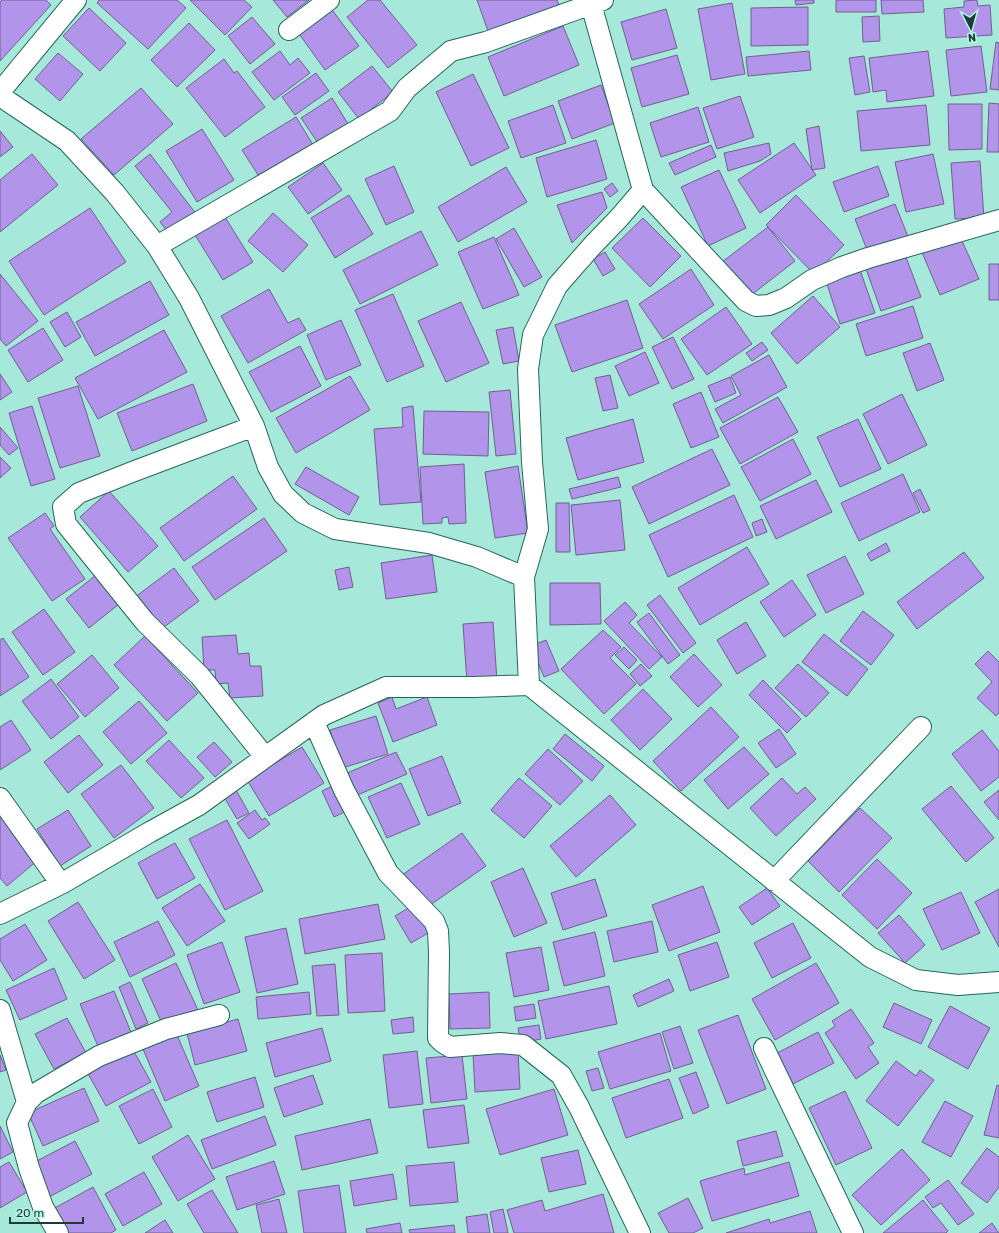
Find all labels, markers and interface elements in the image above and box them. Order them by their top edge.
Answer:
north arrow [951,8,991,48]
text: N [967,31,977,44]
scale bar [10,1199,83,1225]
text: 20 m [16,1206,44,1220]

